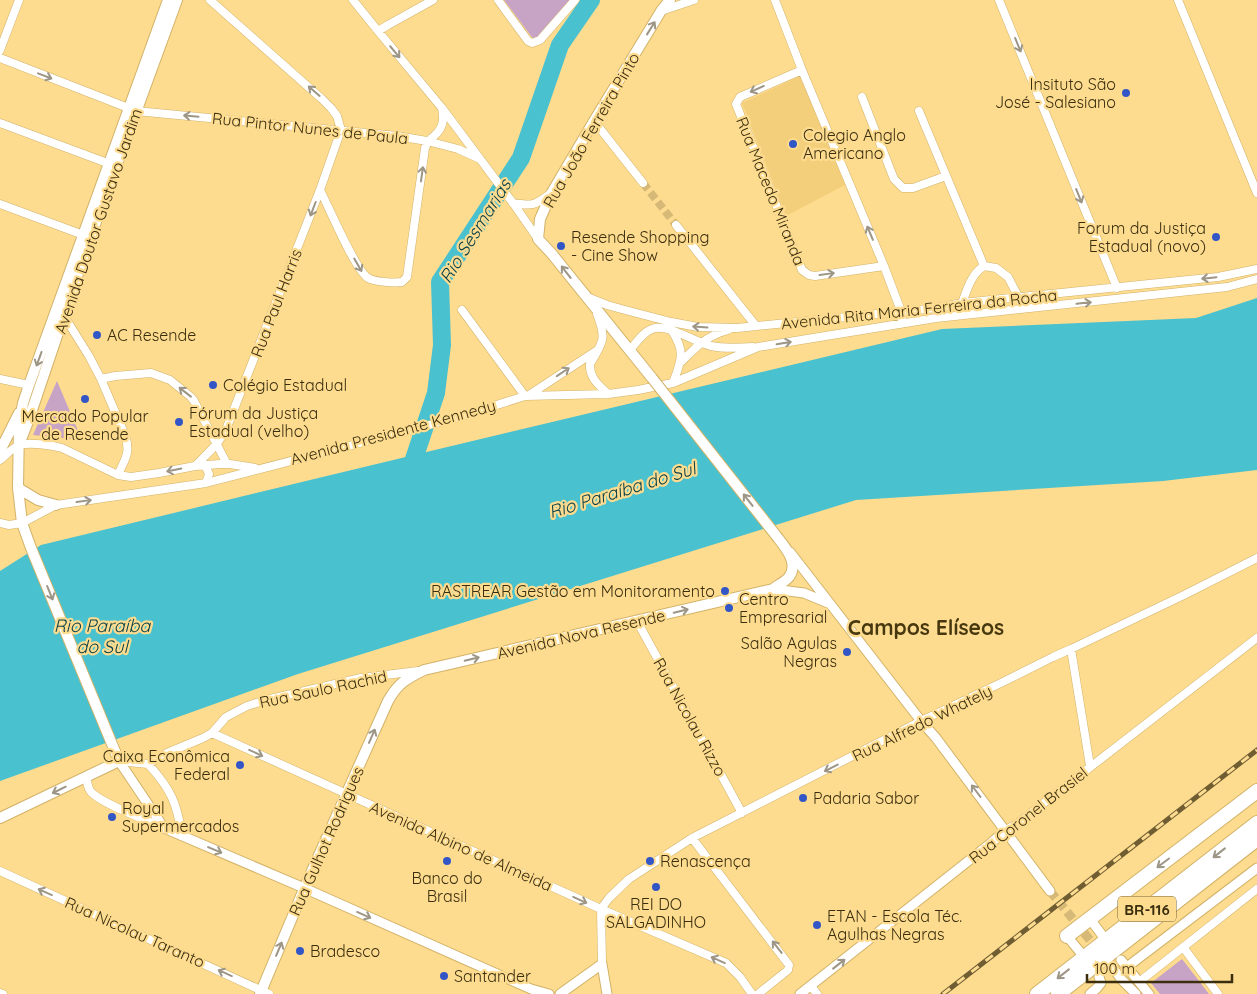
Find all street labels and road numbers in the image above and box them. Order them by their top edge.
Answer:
street label: Rua João Ferreira Pinto [538,49,644,211]
street label: Avenida Doutor Gustavo Jardim [50,106,146,336]
street label: Rua Pintor Nunes de Paula [211,108,409,148]
street label: Rua Macedo Miranda [732,114,810,268]
street label: Rua Paul Harris [246,246,306,360]
street label: Avenida Rita Maria Ferreira da Rocha [780,285,1058,333]
street label: Avenida Presidente Kennedy [288,395,498,469]
street label: Avenida Nova Resende [495,605,667,663]
street label: Rua Nicolau Rizzo [649,654,731,780]
street label: Rua Saulo Rachid [257,666,389,712]
street label: Rua Alfredo Whately [849,680,995,766]
street label: Rua Coronel Brasiel [965,762,1091,868]
street label: Rua Gulhot Rodrigues [284,763,368,919]
street label: Avenida Albino de Almeida [367,797,555,895]
street label: Rua Nicolau Taranto [62,892,208,972]
road number: BR-116 [1118,896,1176,922]

